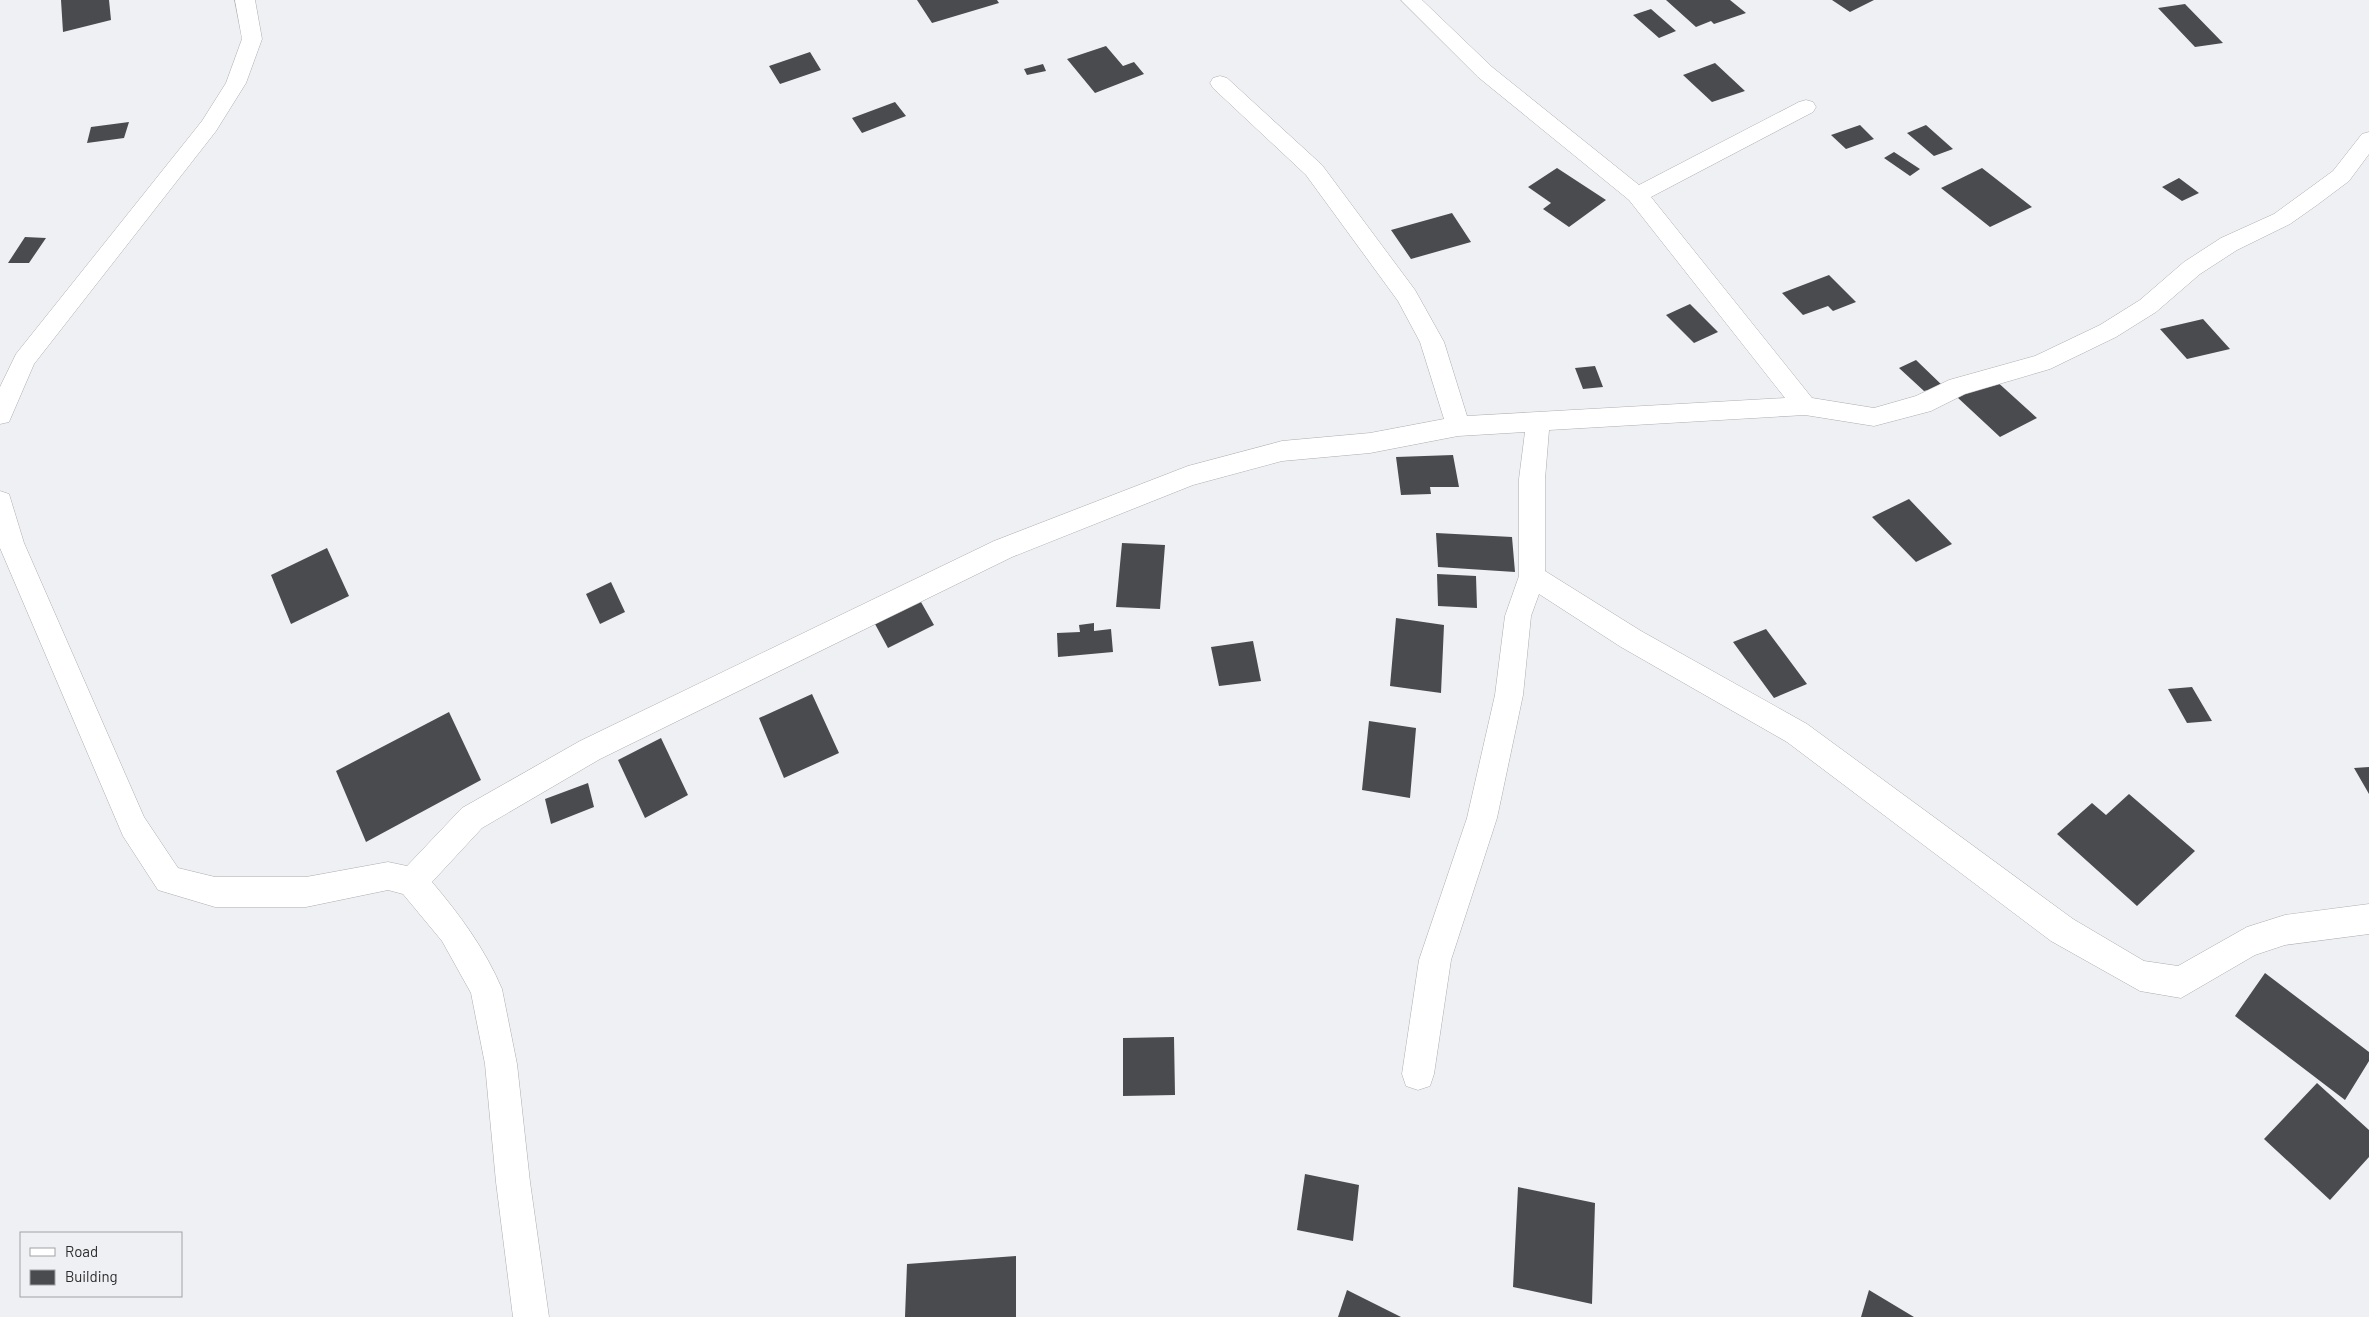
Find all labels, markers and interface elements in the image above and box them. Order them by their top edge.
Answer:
legend [20,1232,182,1297]
text: Road [65,1242,98,1260]
text: Building [65,1267,118,1285]

